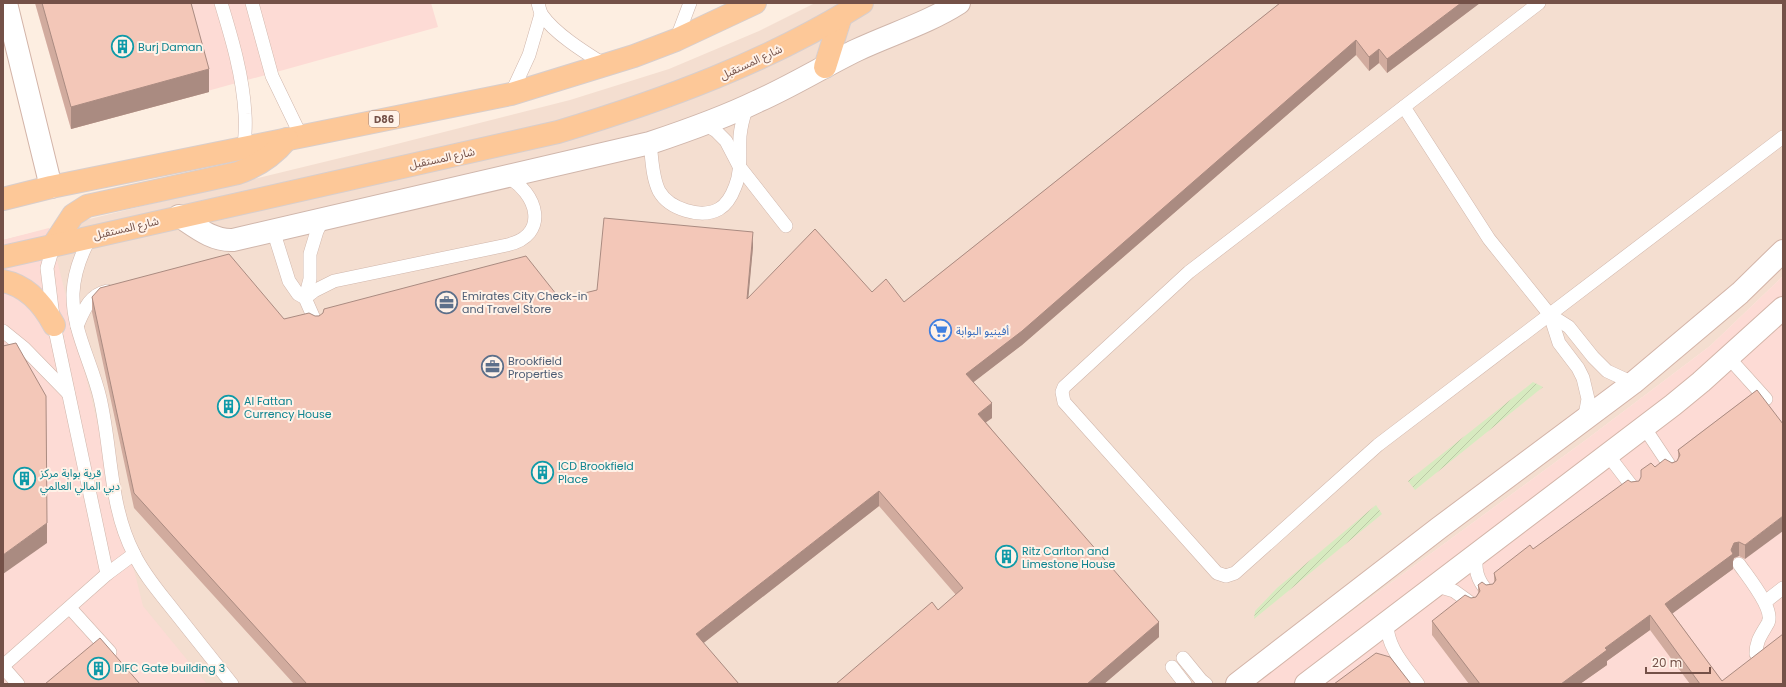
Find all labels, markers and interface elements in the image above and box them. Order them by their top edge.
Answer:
building icon: Burj Daman [109,34,135,60]
place label: Burj Daman [138,39,203,55]
street label: شارع المستقبل [717,40,785,83]
road number: D86 [369,111,399,127]
street label: شارع المستقبل [408,143,477,173]
street label: شارع المستقبل [92,213,161,243]
place label: Emirates City Check-in and Travel Store [462,288,588,317]
office icon: Emirates City Check-in and Travel Store [434,289,460,315]
supermarket icon: أفينيو البوابة [928,318,954,344]
place label: أفينيو البوابة [956,323,1009,339]
place label: Brookfield Properties [508,353,563,382]
office icon: Brookfield Properties [480,354,506,380]
place label: Al Fattan Currency House [244,393,332,422]
building icon: Al Fattan Currency House [215,394,241,420]
place label: ICD Brookfield Place [558,458,634,487]
building icon: ICD Brookfield Place [529,459,555,485]
place label: قرية بوابة مركز دبي المالي العالمي [39,465,120,496]
building icon: قرية بوابة مركز دبي المالي العالمي [12,466,38,492]
place label: Ritz Carlton and Limestone House [1022,543,1116,572]
building icon: Ritz Carlton and Limestone House [994,544,1020,570]
scale bar [1646,649,1710,675]
text: 20 m [1652,654,1682,671]
building icon: DIFC Gate building 3 [85,655,111,681]
place label: DIFC Gate building 3 [114,660,225,676]

